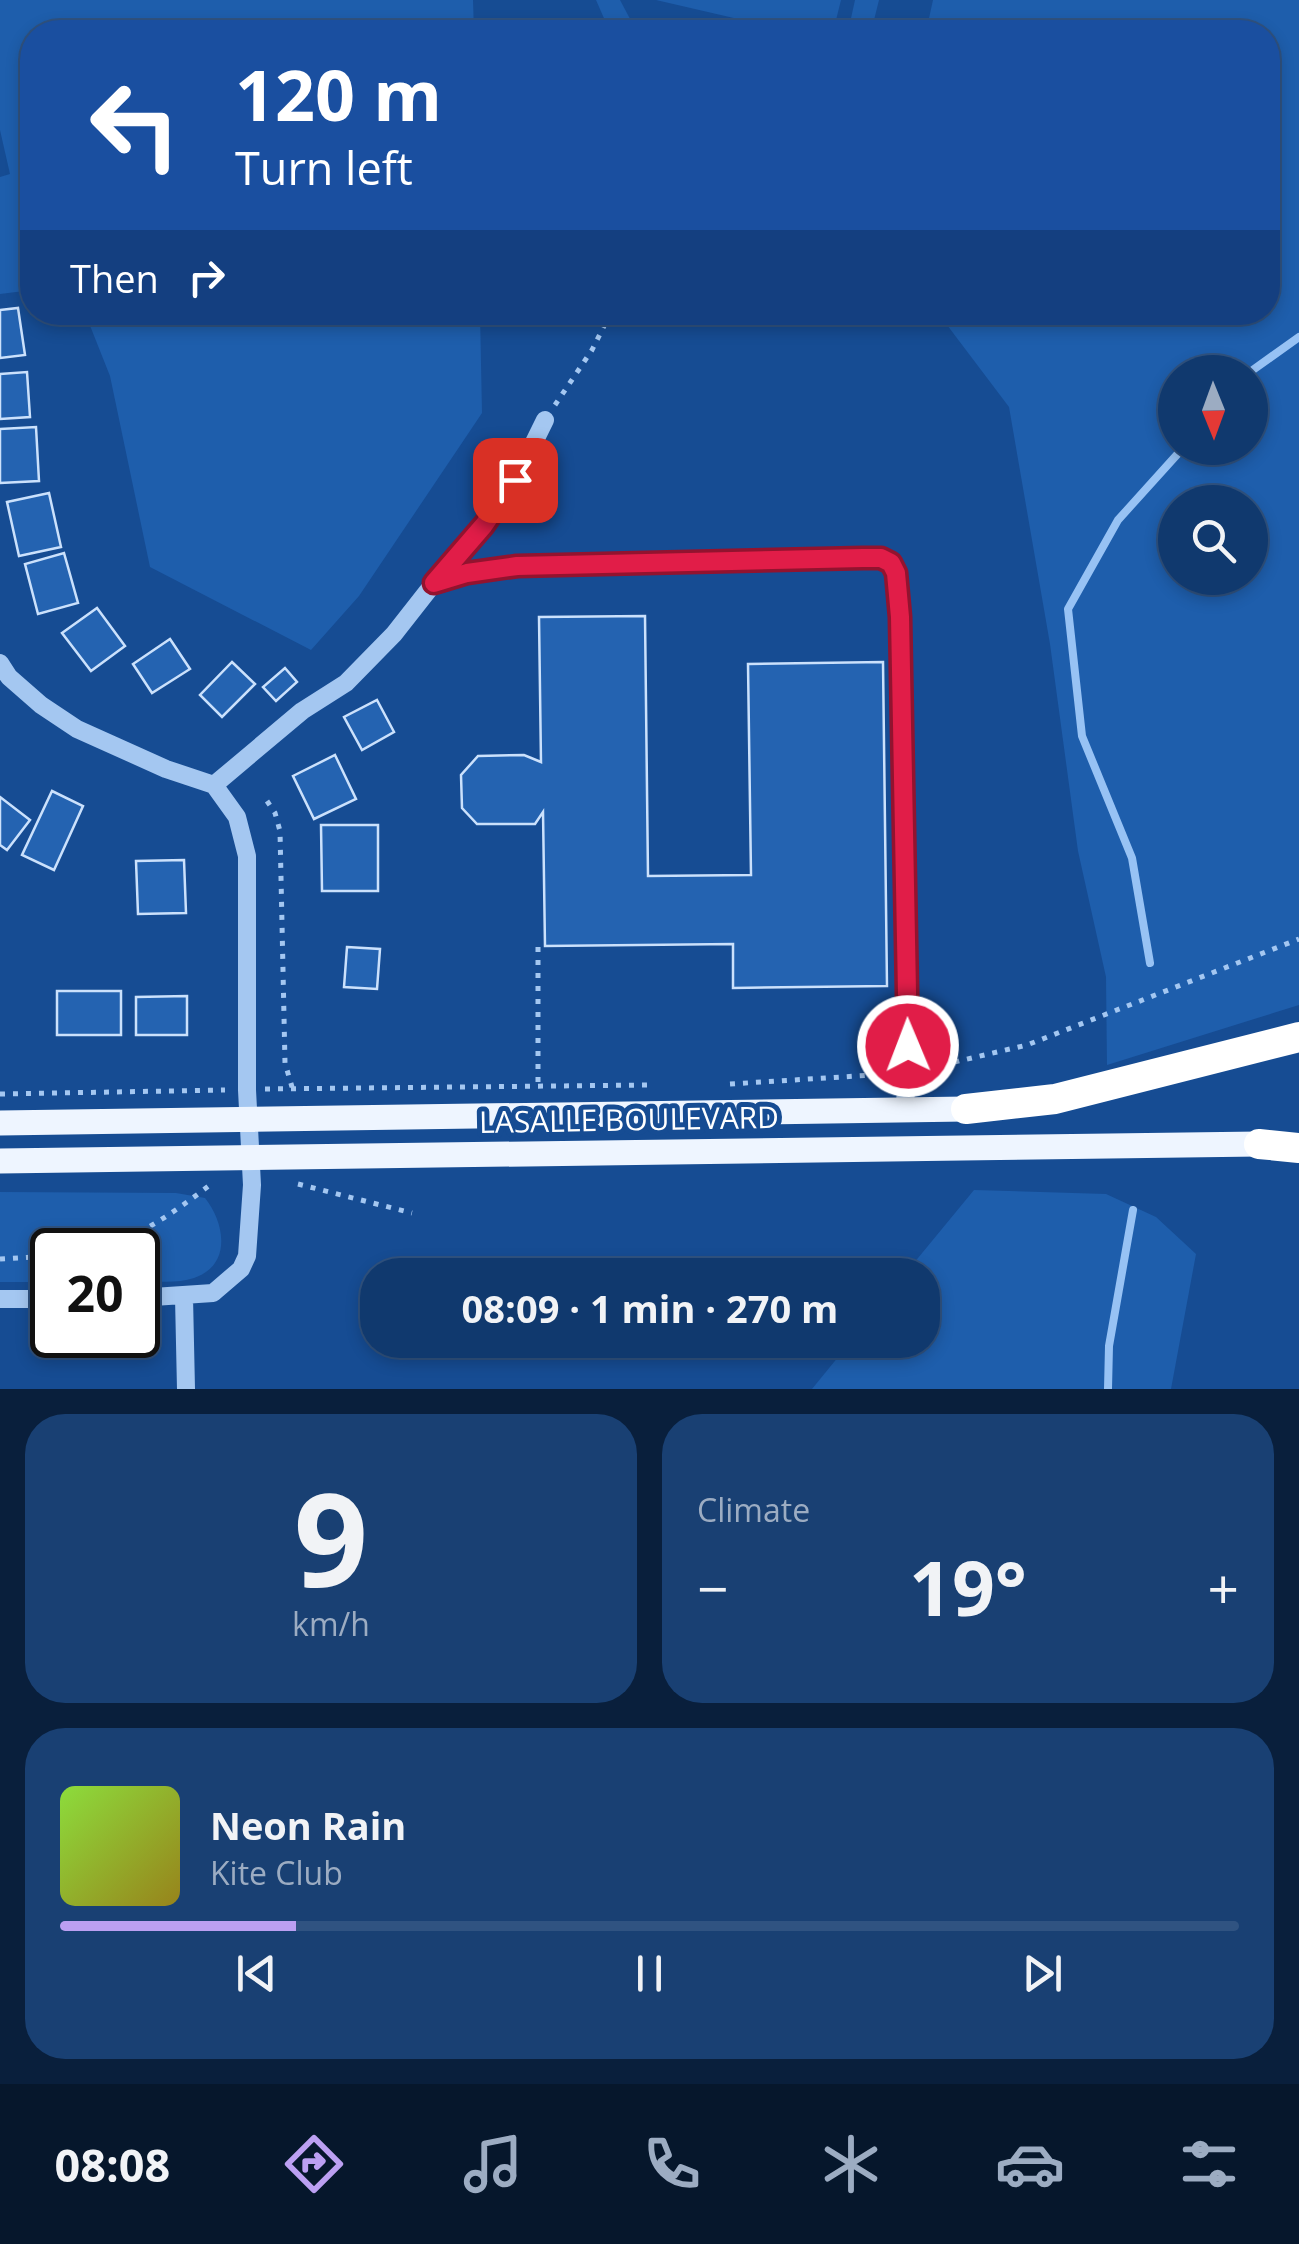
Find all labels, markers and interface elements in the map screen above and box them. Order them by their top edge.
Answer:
text: 120 m [235,46,442,142]
icon: left [70,60,200,190]
text: Turn left [235,137,413,198]
icon: right [179,250,234,305]
text: Then [70,252,159,304]
north arrow [1158,355,1268,465]
map controls [1158,355,1268,595]
pin [473,438,558,523]
icon: arrive [488,453,543,508]
button: search [1158,485,1268,595]
position arrow [856,994,960,1098]
street label: LASALLE BOULEVARD [479,1096,779,1142]
speed limit sign: 20 [30,1228,160,1358]
text: 08:09 · 1 min · 270 m [462,1282,838,1334]
text: 9 [294,1448,368,1625]
text: Climate [697,1488,810,1531]
text: 19° [909,1536,1027,1638]
text: − [697,1550,728,1625]
text: + [1208,1550,1239,1625]
text: km/h [292,1602,370,1645]
text: Neon Rain [210,1799,406,1851]
text: Kite Club [210,1851,343,1894]
icon: previous [229,1946,284,2001]
icon: pause [622,1946,677,2001]
icon: next [1015,1946,1070,2001]
icon: directions [279,2129,349,2199]
icon: music [458,2129,528,2199]
icon: phone [637,2129,707,2199]
icon: climate [816,2129,886,2199]
icon: car [995,2129,1065,2199]
icon: filters [1174,2129,1244,2199]
text: 08:08 [55,2134,170,2195]

